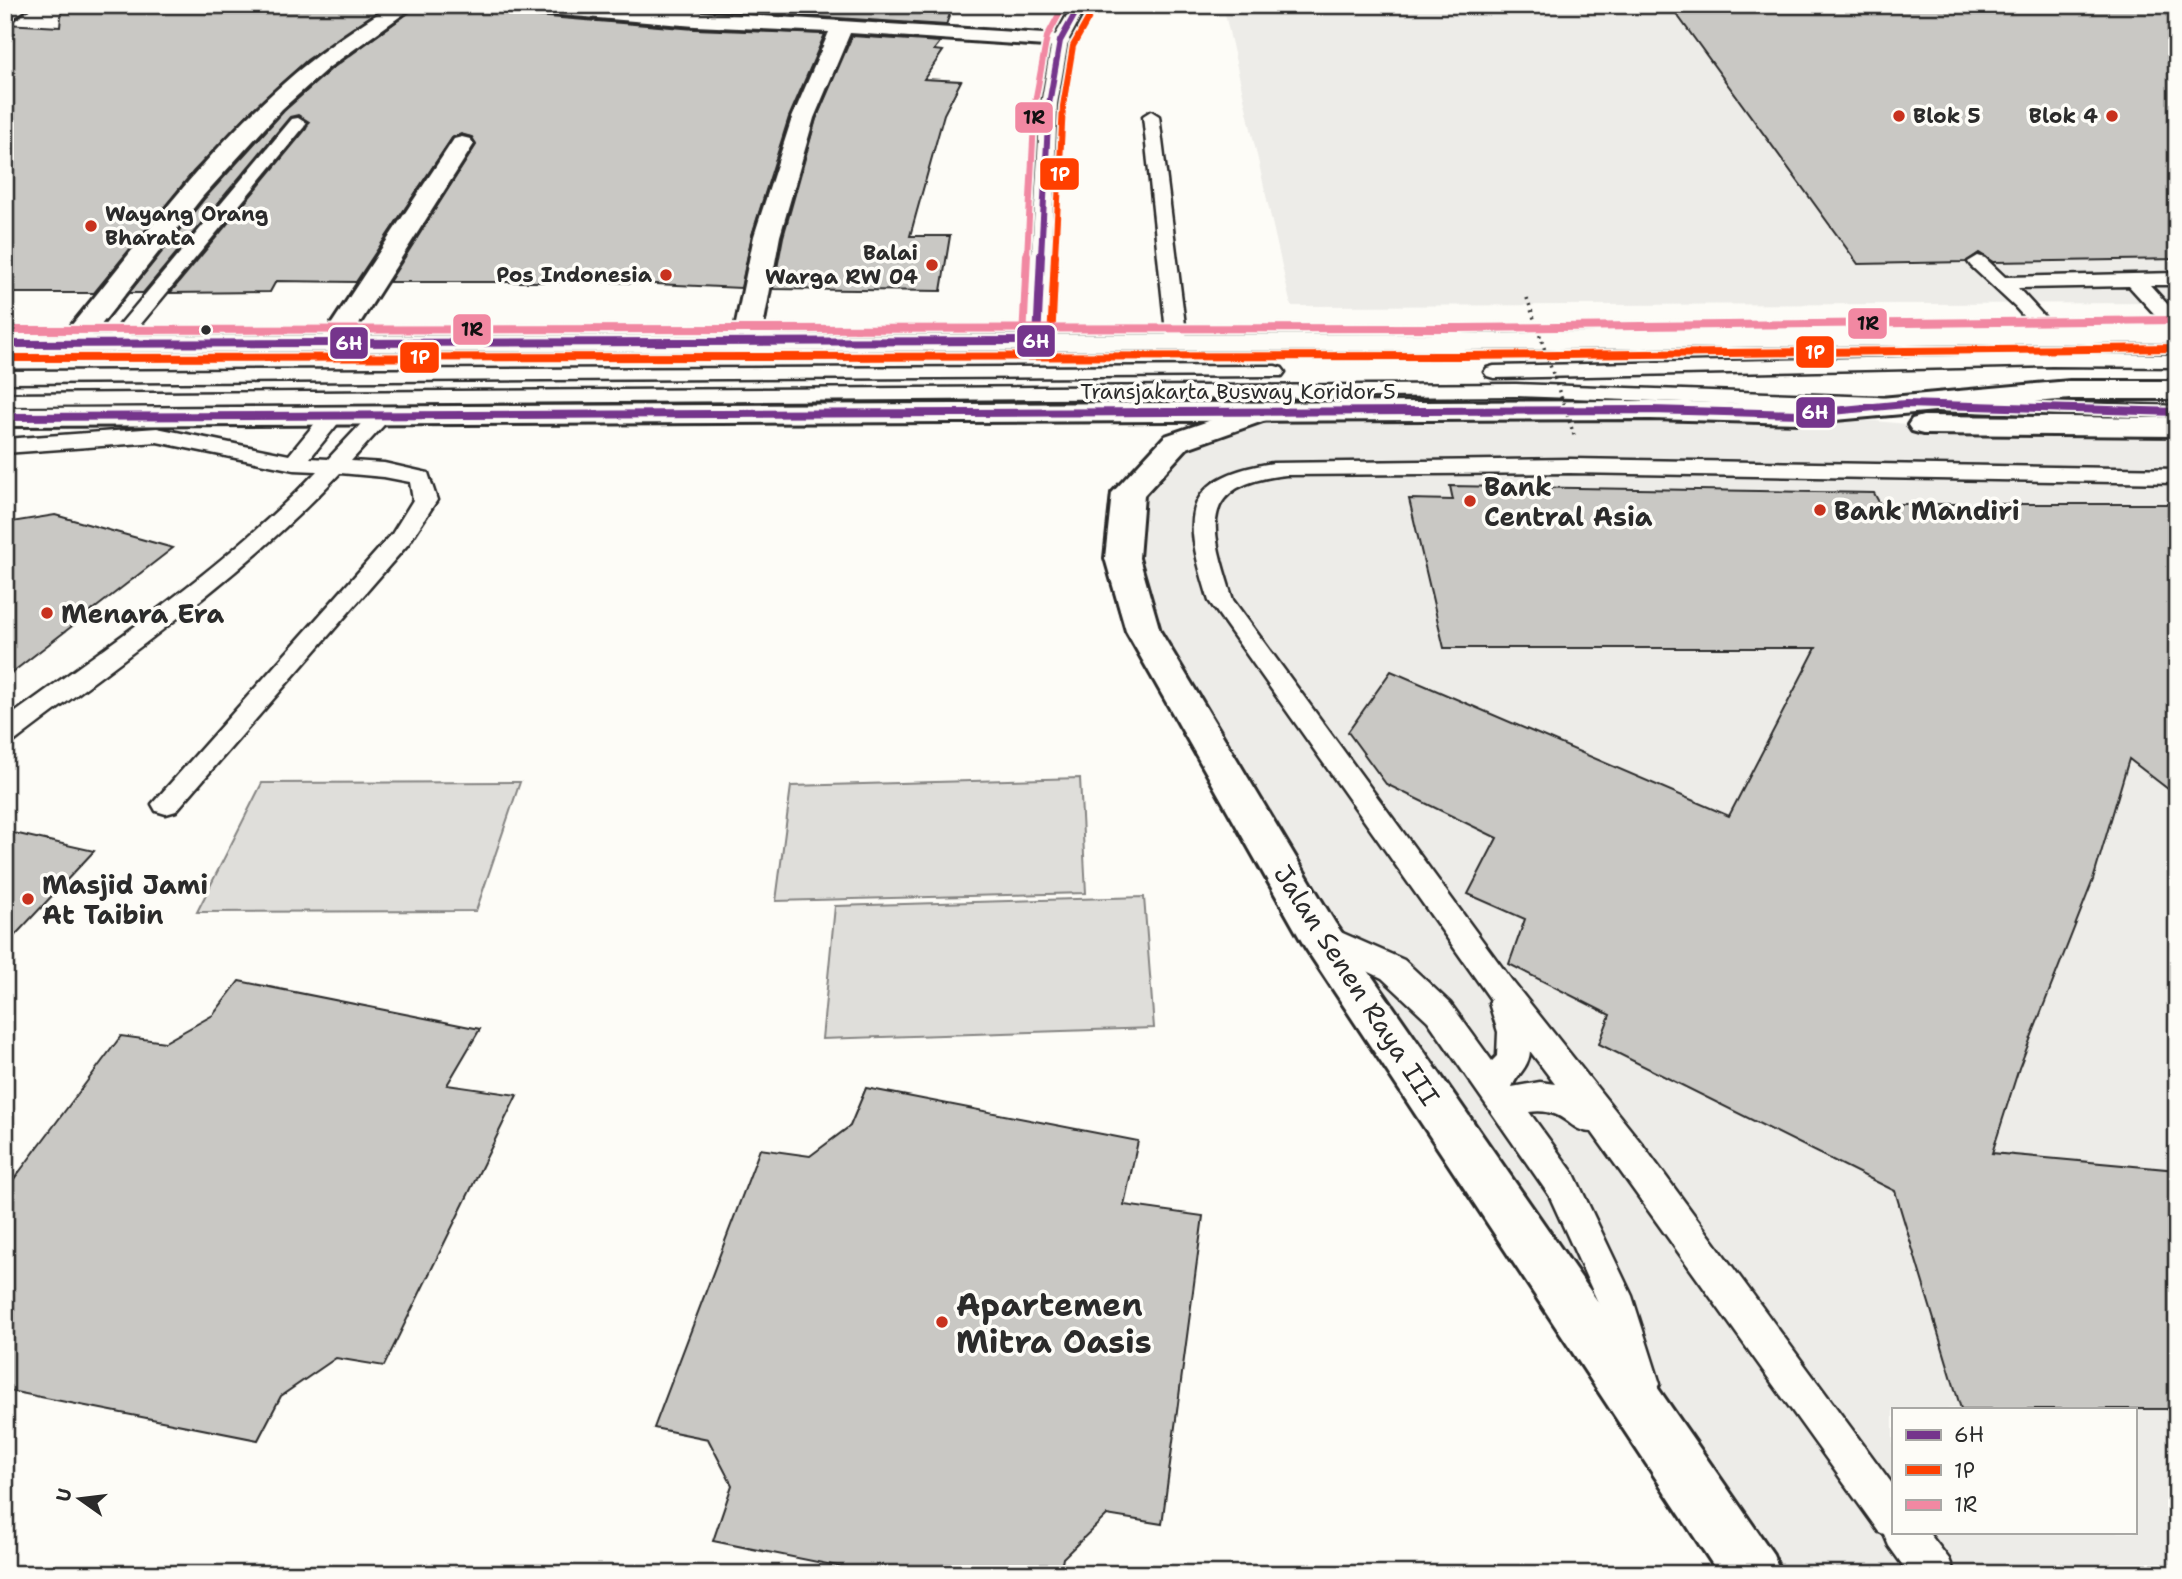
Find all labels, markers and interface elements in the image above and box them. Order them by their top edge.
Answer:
line badge: 1R [1014,101,1054,134]
place label: Blok 5 [1913,102,1981,130]
place label: Blok 4 [2029,102,2098,130]
text: 1R [1023,105,1045,130]
marker: Blok 5 [1891,108,1907,124]
marker: Blok 4 [2104,108,2120,124]
line badge: 1P [1039,157,1080,191]
text: 1P [1050,162,1070,187]
place label: Wayang Orang Bharata [105,200,269,252]
marker: Wayang Orang Bharata [83,218,99,234]
place label: Balai Warga RW 04 [765,239,918,291]
marker: Balai Warga RW 04 [924,257,940,273]
place label: Pos Indonesia [496,261,653,289]
marker: Pos Indonesia [658,267,674,283]
line badge: 1R [1847,307,1888,340]
text: 1R [1857,311,1879,336]
line badge: 1R [452,313,492,346]
text: 1R [461,317,483,342]
unlabelled marker [199,323,213,337]
line badge: 6H [1016,324,1056,358]
line badge: 6H [329,326,369,360]
text: 6H [1023,329,1049,354]
text: 6H [336,331,362,356]
line badge: 1P [1795,335,1835,369]
text: 1P [1805,340,1825,365]
line badge: 1P [399,341,440,374]
text: 1P [410,345,430,370]
street label: Transjakarta Busway Koridor 5 [1080,378,1396,406]
line badge: 6H [1795,396,1836,429]
text: 6H [1802,400,1828,425]
place label: Bank Central Asia [1484,469,1653,534]
marker: Bank Central Asia [1462,493,1478,509]
place label: Bank Mandiri [1834,493,2020,528]
marker: Bank Mandiri [1812,502,1828,518]
place label: Menara Era [61,596,224,631]
marker: Menara Era [39,605,55,621]
street label: Jalan Senen Raya III [1266,858,1448,1112]
place label: Masjid Jami At Taibin [42,867,208,932]
marker: Masjid Jami At Taibin [20,891,36,907]
place label: Apartemen Mitra Oasis [956,1283,1152,1363]
marker: Apartemen Mitra Oasis [934,1314,950,1330]
legend [1892,1408,2136,1534]
text: 6H [1954,1421,1984,1449]
text: 1P [1954,1457,1975,1485]
north arrow [46,1464,116,1534]
text: U [50,1486,78,1504]
text: 1R [1954,1491,1977,1519]

